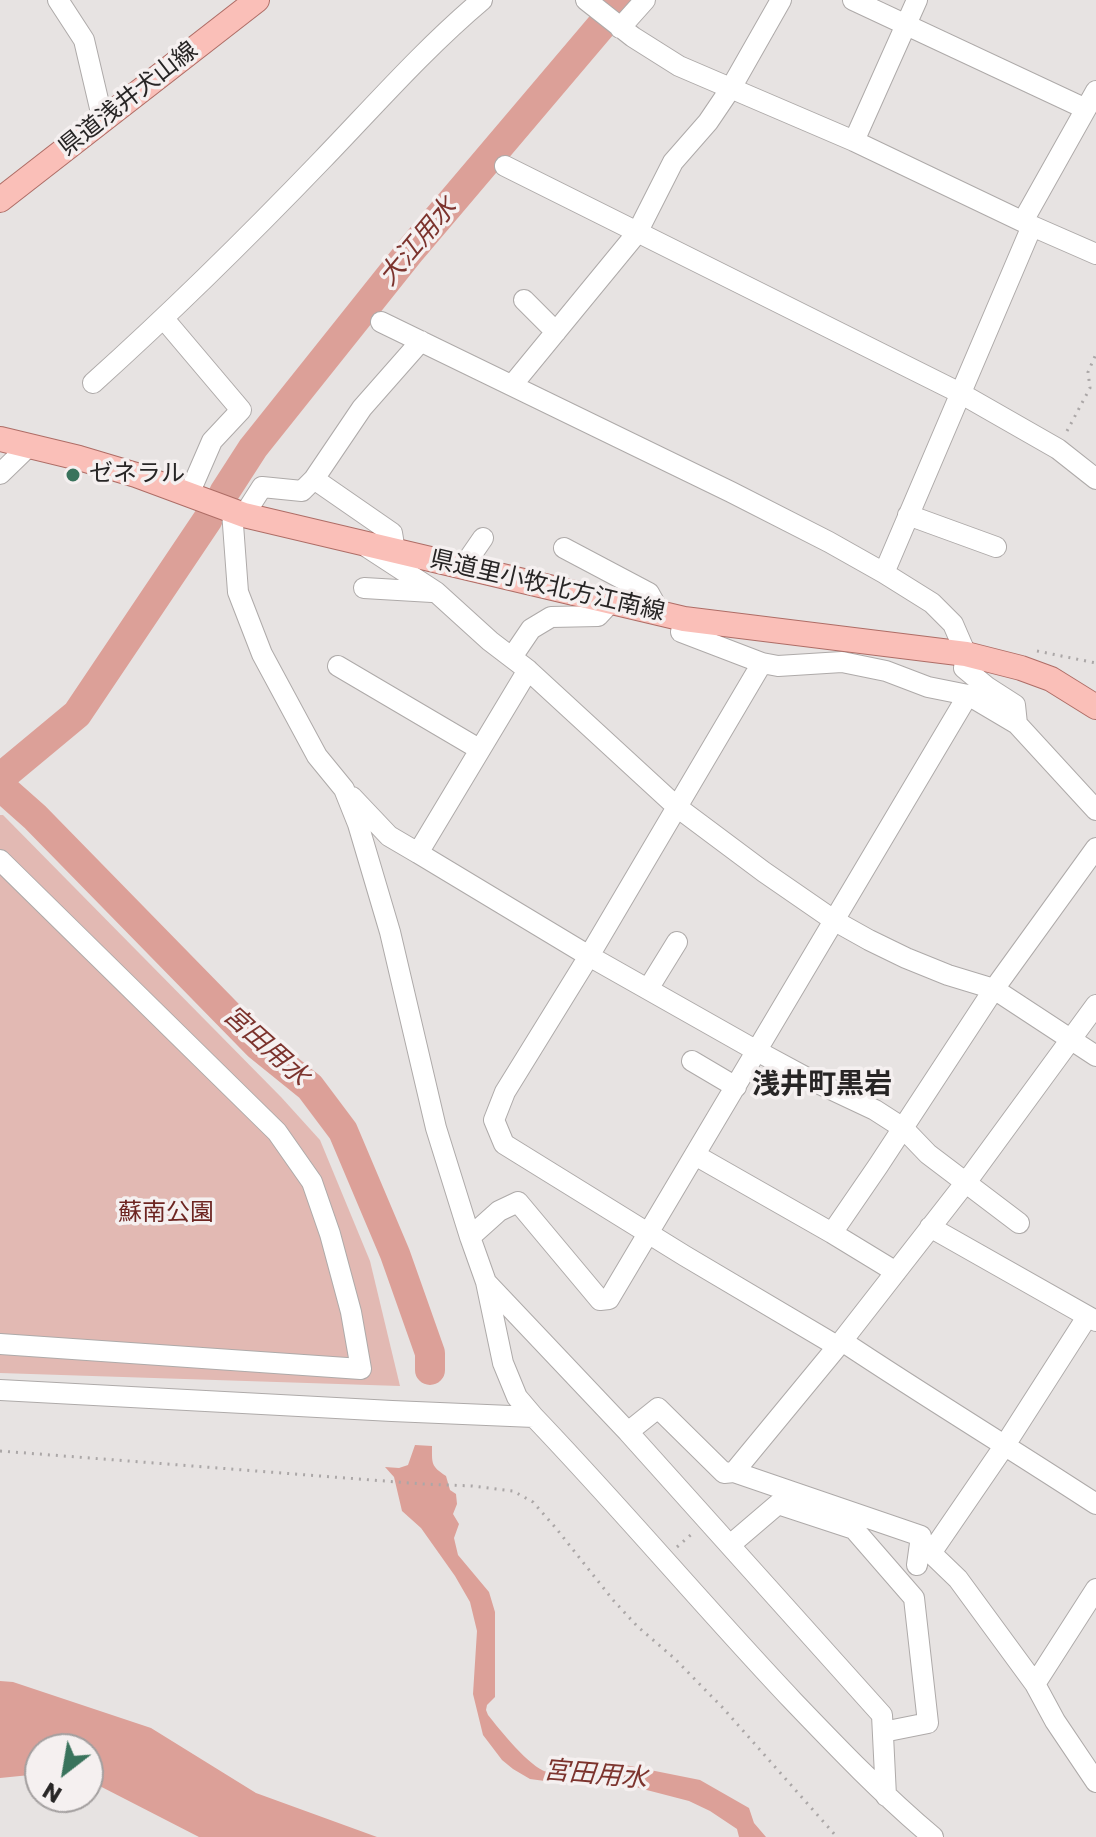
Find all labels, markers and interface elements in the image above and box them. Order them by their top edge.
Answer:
street label: 県道浅井犬山線 [54,37,204,163]
water label: 大江用水 [374,193,464,293]
place label: ゼネラル [89,461,185,489]
marker: ゼネラル [64,466,82,484]
street label: 県道里小牧北方江南線 [427,546,667,628]
water label: 宮田用水 [216,1001,314,1093]
district label: 浅井町黒岩 [752,1069,892,1103]
park label: 蘇南公園 [118,1200,214,1228]
north arrow [24,1733,104,1813]
water label: 宮田用水 [542,1756,648,1796]
text: N [37,1775,67,1810]

